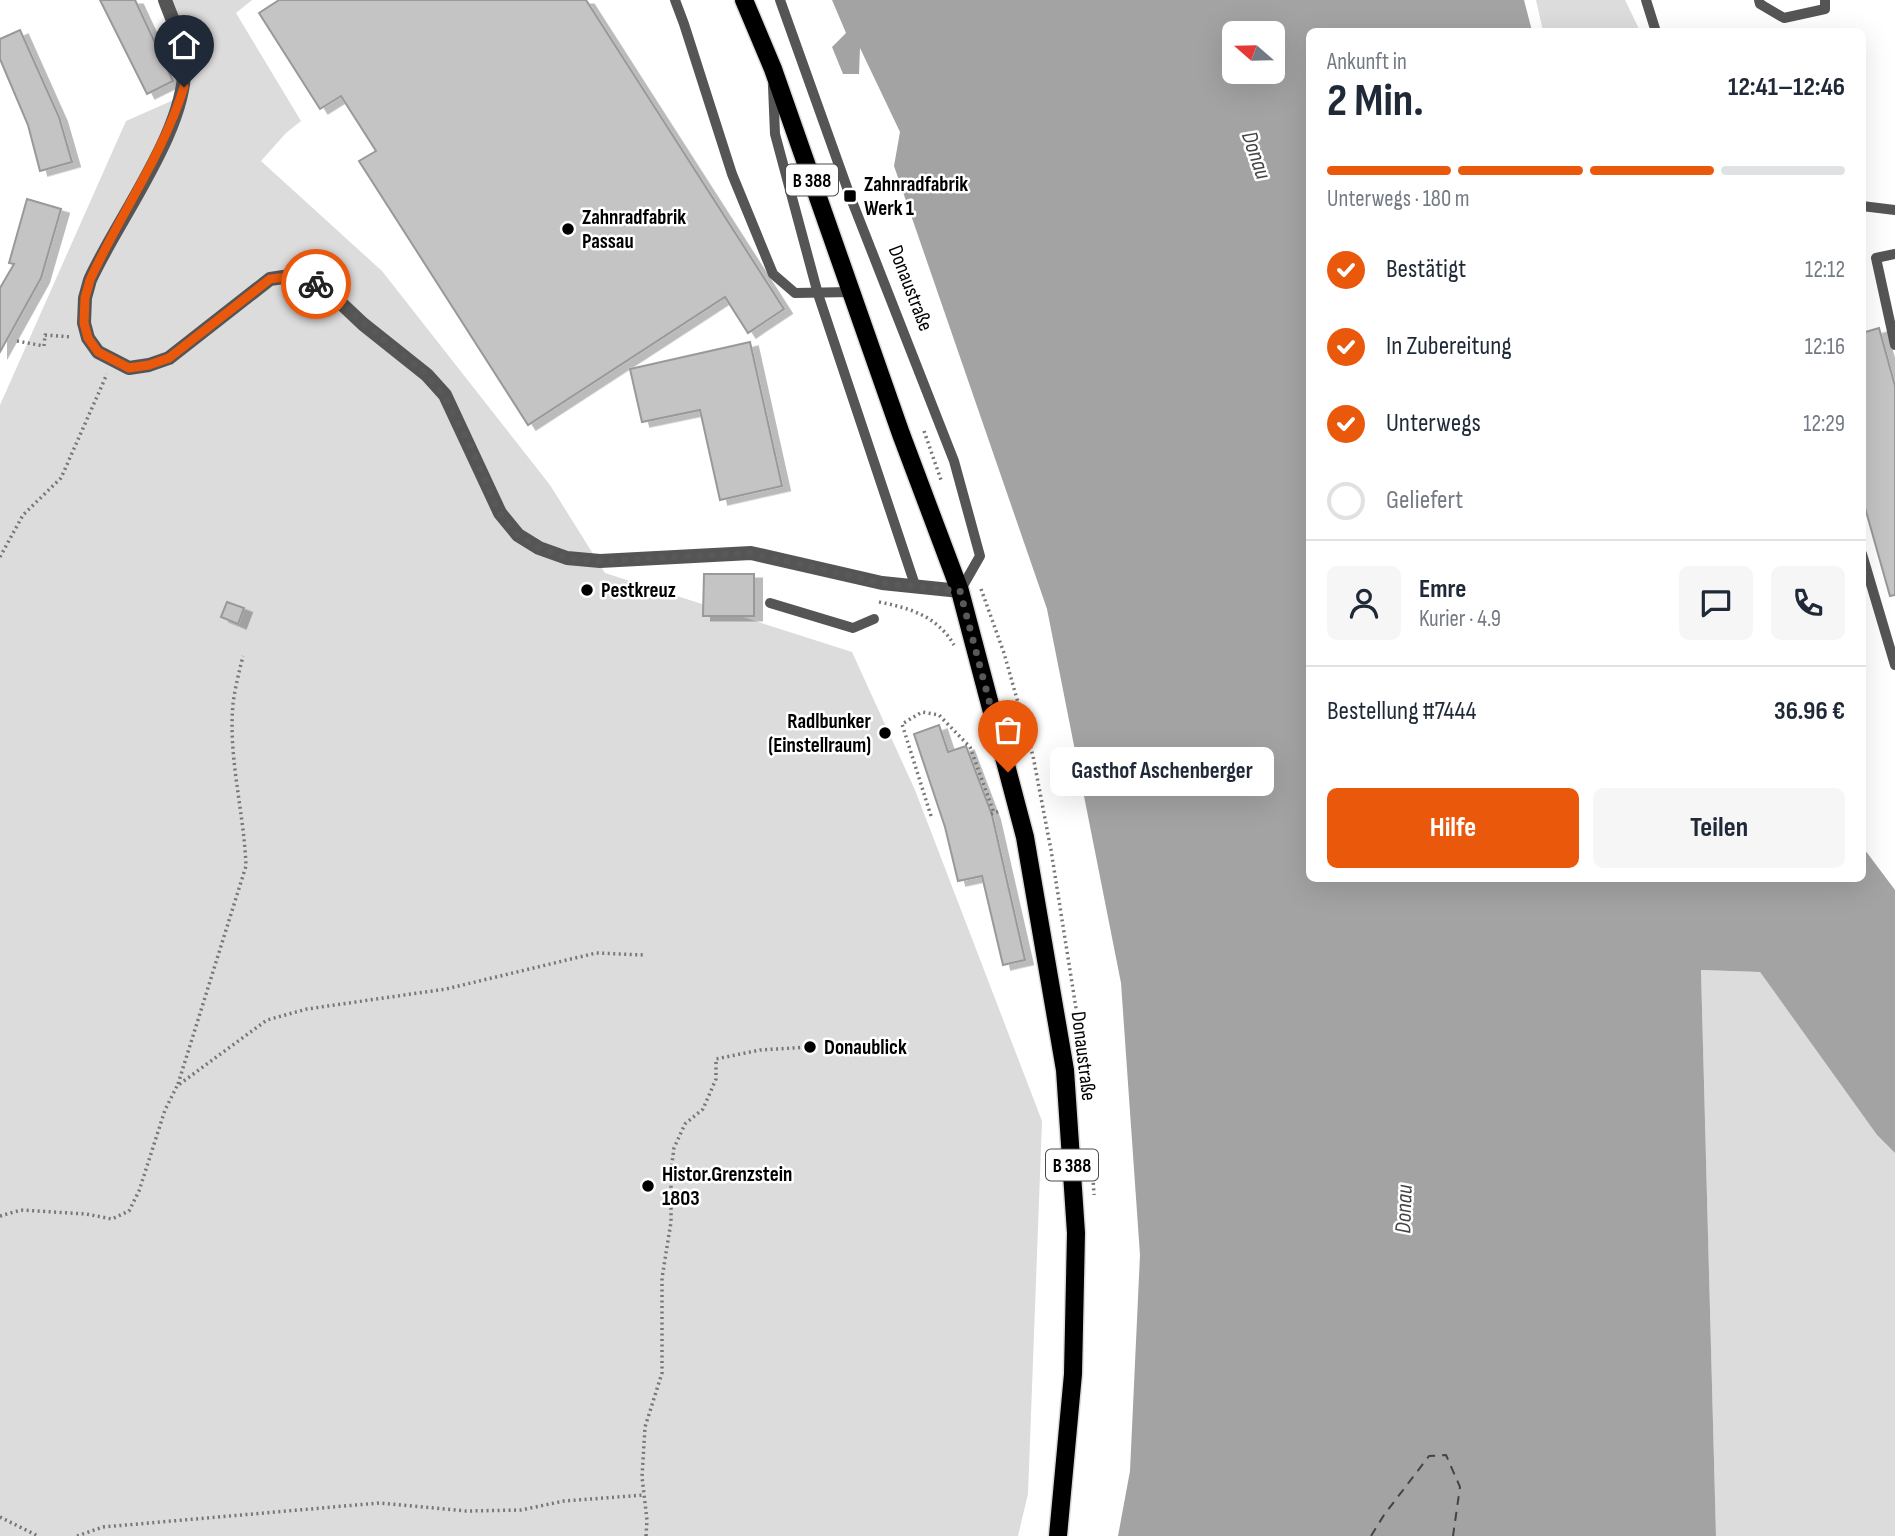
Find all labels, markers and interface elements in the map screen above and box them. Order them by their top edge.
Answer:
pin [154,15,214,87]
north arrow [1222,21,1284,84]
map controls [1222,21,1285,84]
icon: home [165,26,203,64]
text: Ankunft in [1327,48,1407,76]
text: 12:41–12:46 [1728,72,1845,103]
text: 2 Min. [1327,74,1424,129]
water label: Donau [1235,128,1277,184]
road number: B 388 [786,164,838,196]
place label: Zahnradfabrik Werk 1 [864,172,968,221]
text: Unterwegs · 180 m [1327,185,1470,213]
marker: Zahnradfabrik Werk 1 [842,188,858,204]
place label: Zahnradfabrik Passau [582,205,686,254]
marker: Zahnradfabrik Passau [560,221,576,237]
street label: Donaustraße [883,242,938,335]
courier [281,249,351,319]
icon: check [1327,251,1365,289]
text: Bestätigt [1386,254,1466,285]
text: 12:12 [1805,256,1845,284]
icon: bike [297,265,335,303]
icon: check [1327,328,1365,366]
text: In Zubereitung [1386,331,1512,362]
text: 12:16 [1805,333,1845,361]
icon: check [1327,405,1365,443]
text: Unterwegs [1386,408,1481,439]
text: 12:29 [1803,410,1845,438]
text: Geliefert [1386,485,1463,516]
button: person [1327,566,1401,640]
button: chat [1679,566,1753,640]
button: phone [1771,566,1845,640]
text: Emre [1419,574,1466,605]
place label: Pestkreuz [601,578,676,603]
marker: Pestkreuz [579,582,595,598]
text: Kurier · 4.9 [1419,605,1501,633]
text: Bestellung #7444 [1327,696,1476,727]
text: 36.96 € [1774,696,1845,727]
pin [978,700,1038,772]
place label: Radlbunker (Einstellraum) [768,709,872,758]
icon: bag [989,711,1027,749]
marker: Radlbunker (Einstellraum) [877,725,893,741]
callout: Gasthof Aschenberger [1050,748,1274,796]
text: Gasthof Aschenberger [1071,757,1253,785]
button: Hilfe [1327,788,1579,868]
button: Teilen [1593,788,1845,868]
street label: Donaustraße [1066,1010,1101,1102]
place label: Donaublick [824,1035,907,1060]
marker: Donaublick [802,1039,818,1055]
road number: B 388 [1046,1149,1098,1180]
place label: Histor.Grenzstein 1803 [662,1162,792,1211]
marker: Histor.Grenzstein 1803 [640,1178,656,1194]
water label: Donau [1389,1184,1419,1234]

